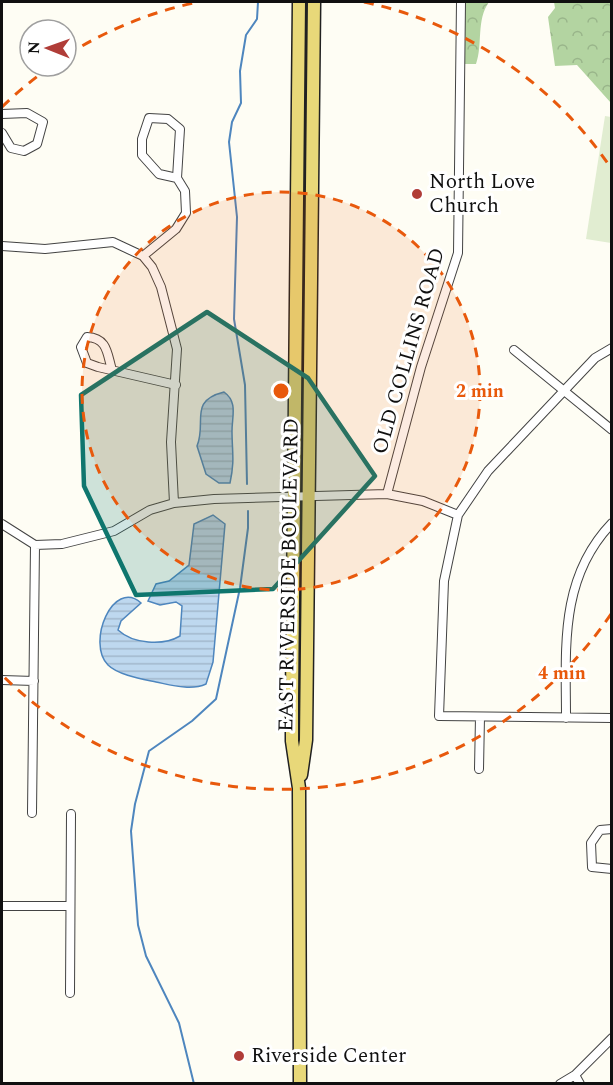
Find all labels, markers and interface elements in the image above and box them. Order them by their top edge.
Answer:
north arrow [18,18,78,78]
text: N [22,41,46,54]
place label: North Love Church [429,166,535,222]
marker: North Love Church [410,187,424,201]
street label: OLD COLLINS ROAD [364,244,454,458]
text: 2 min [456,378,504,405]
centre of rings [271,381,291,401]
street label: EAST RIVERSIDE BOULEVARD [270,418,308,732]
text: 4 min [538,660,586,687]
place label: Riverside Center [251,1040,406,1072]
marker: Riverside Center [232,1049,246,1063]

